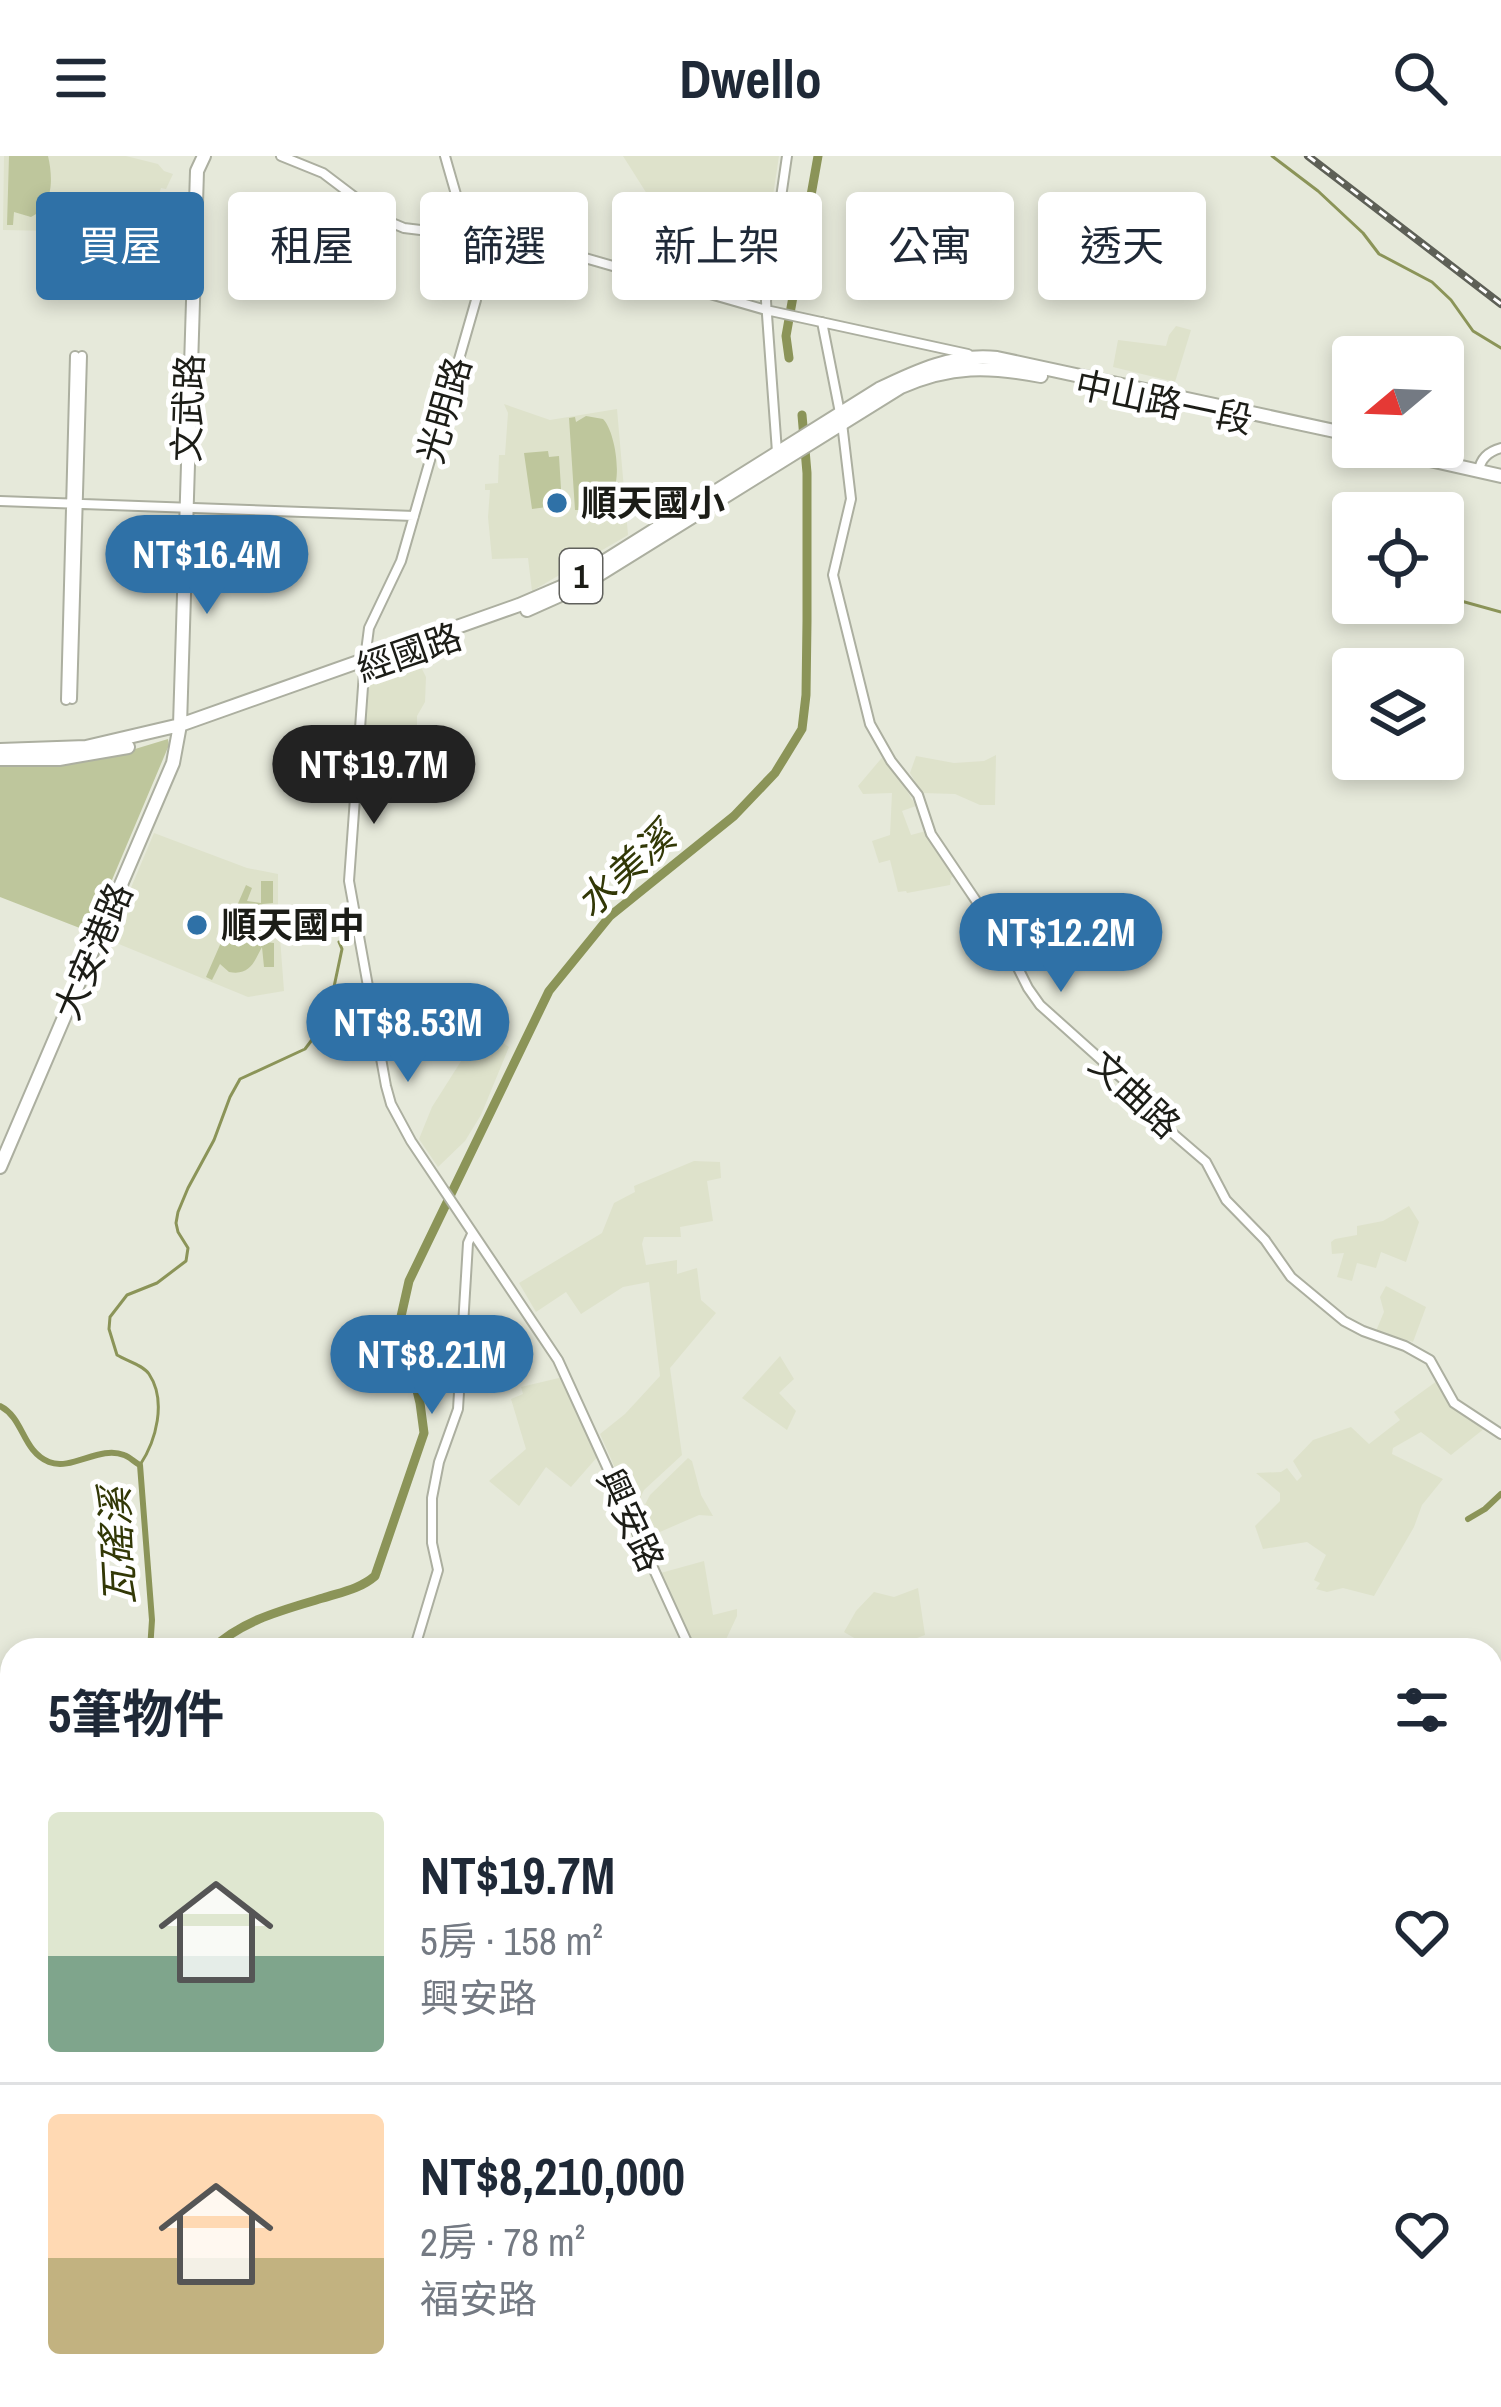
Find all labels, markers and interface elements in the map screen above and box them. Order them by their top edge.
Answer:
text: Dwello [679,42,822,115]
icon: menu [48,45,114,111]
icon: search [1387,45,1453,111]
chip: 買屋 [36,192,204,300]
chip: 租屋 [228,192,396,300]
chip: 篩選 [420,192,588,300]
chip: 新上架 [612,192,822,300]
chip: 公寓 [846,192,1014,300]
chip: 透天 [1038,192,1206,300]
north arrow [1332,336,1464,468]
map controls [1332,336,1464,780]
street label: 光明路 [406,351,482,469]
street label: 文武路 [162,353,214,463]
street label: 中山路一段 [1071,360,1257,444]
place label: 順天國小 [581,479,725,527]
marker: 順天國小 [544,490,570,516]
button: locate [1332,492,1464,624]
pin: NT$16.4M [83,515,331,617]
text: NT$16.4M [132,528,282,580]
road number: 1 [560,549,602,603]
street label: 經國路 [350,612,468,692]
button: layers [1332,648,1464,780]
pin: NT$19.7M [250,725,498,827]
text: NT$19.7M [299,738,449,790]
water label: 水美溪 [564,808,690,928]
street label: 大安港路 [43,875,143,1027]
pin: NT$12.2M [937,893,1185,995]
place label: 順天國中 [221,901,365,949]
text: NT$12.2M [986,906,1136,958]
marker: 順天國中 [184,912,210,938]
pin: NT$8.53M [284,983,532,1085]
text: NT$8.53M [333,996,483,1048]
street label: 文曲路 [1079,1040,1191,1148]
pin: NT$8.21M [308,1315,556,1417]
text: NT$8.21M [357,1328,507,1380]
street label: 興安路 [586,1461,676,1579]
water label: 瓦磘溪 [88,1481,146,1606]
icon: filters [1389,1677,1455,1743]
text: 5筆物件 [48,1679,224,1748]
text: NT$19.7M [420,1841,615,1910]
icon: home [144,1860,288,2004]
icon: heart [1389,1899,1455,1965]
text: 5房 · 158 m² [420,1915,603,1967]
text: 興安路 [420,1972,537,2024]
text: NT$8,210,000 [420,2142,685,2211]
icon: home [144,2162,288,2306]
icon: heart [1389,2201,1455,2267]
text: 2房 · 78 m² [420,2216,585,2268]
text: 福安路 [420,2273,537,2325]

